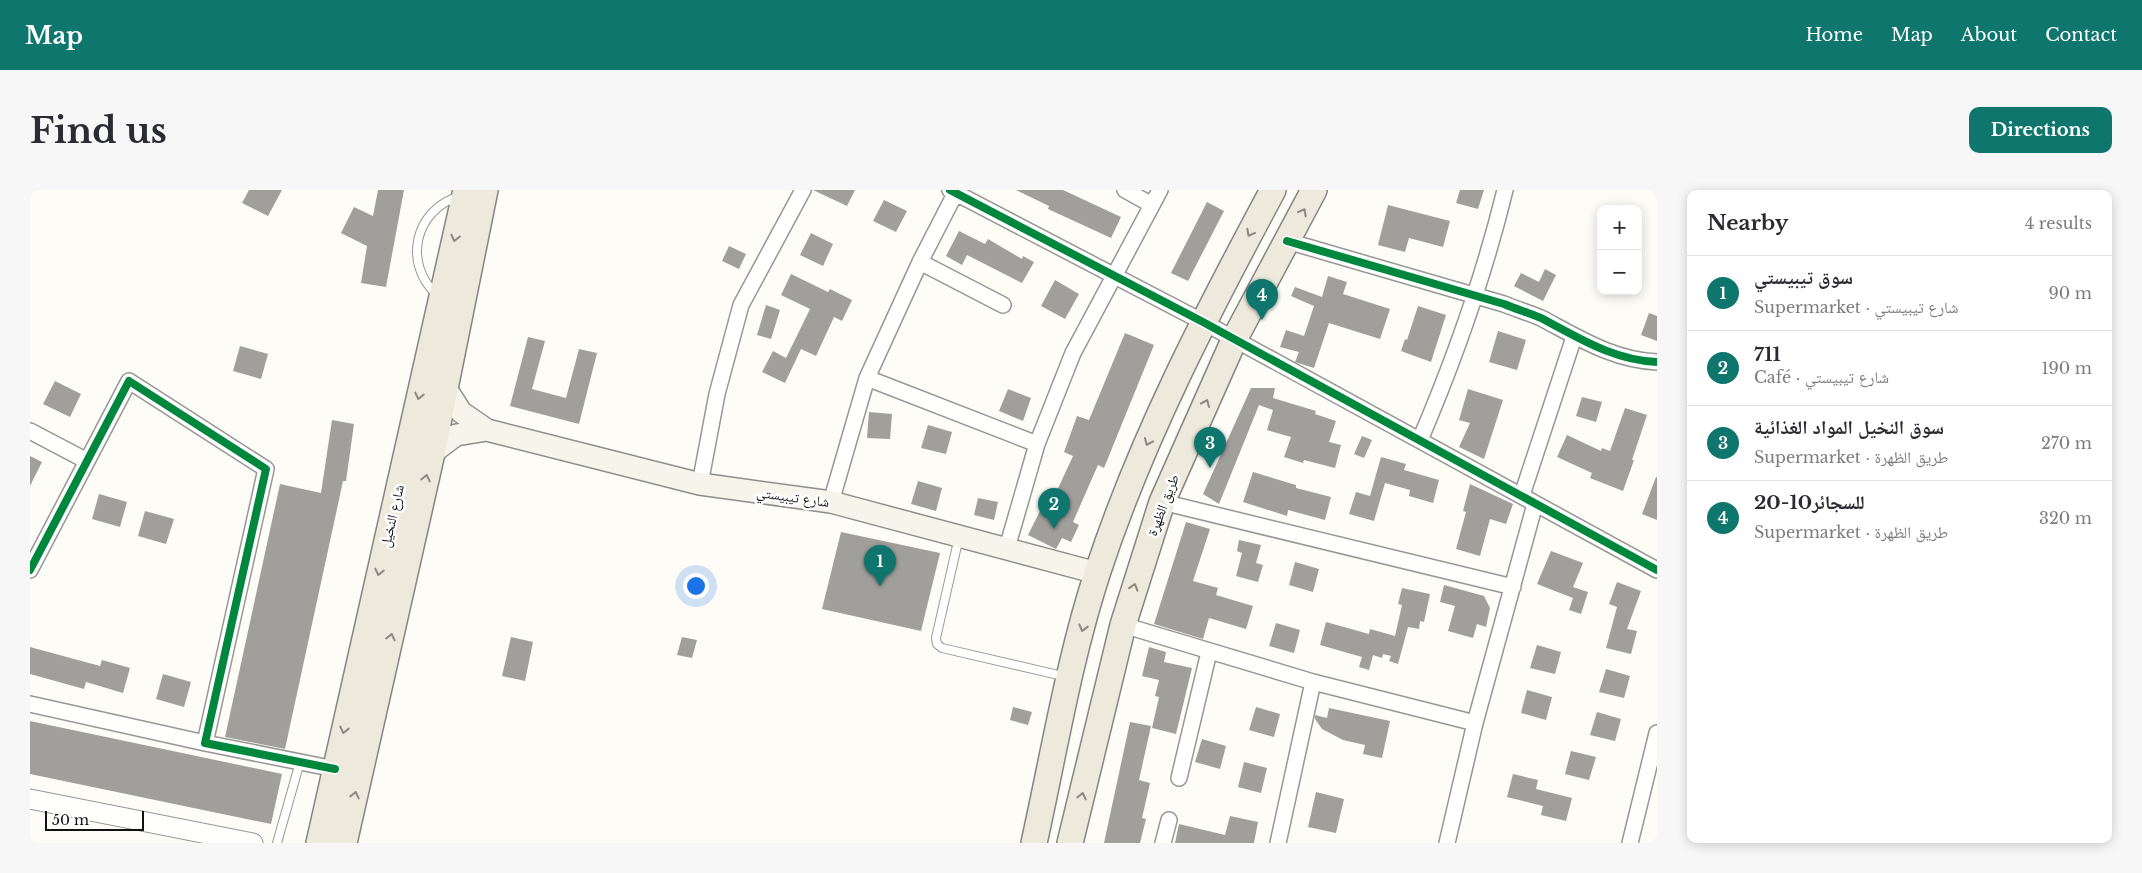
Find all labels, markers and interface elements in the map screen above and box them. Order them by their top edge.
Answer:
text: Map [25,21,83,50]
text: Home [1805,24,1863,46]
text: Map [1891,24,1933,46]
text: About [1961,24,2017,46]
text: Contact [2045,24,2117,46]
button: Directions [1969,107,2112,153]
text: Find us [30,109,167,152]
map controls [1597,205,1642,295]
button: + [1597,205,1642,250]
one-way arrow [1296,208,1306,217]
text: Nearby [1707,210,1788,236]
text: 4 results [2025,213,2092,233]
one-way arrow [1247,228,1257,237]
one-way arrow [450,233,461,242]
button: − [1597,250,1642,295]
text: سوق تيبيستي [1754,266,1853,289]
pin: 4 [1246,279,1278,320]
text: 1 [1720,283,1726,303]
text: 90 m [2049,283,2092,303]
text: Supermarket · شارع تيبيستي [1754,297,1959,317]
text: 711 [1754,343,1781,366]
text: 2 [1718,358,1728,378]
text: 190 m [2041,358,2092,378]
text: Café · شارع تيبيستي [1754,367,1889,387]
one-way arrow [414,392,425,400]
one-way arrow [1199,399,1210,408]
text: سوق النخيل المواد الغذائية [1754,416,1944,439]
pin: 3 [1194,427,1226,468]
text: 3 [1718,433,1728,453]
text: 270 m [2041,433,2092,453]
one-way arrow [1144,437,1155,446]
text: Supermarket · طريق الظهرة [1754,447,1948,467]
street label: طريق الظهرة [1143,472,1184,539]
one-way arrow [420,474,431,483]
street label: شارع النخيل [376,483,409,549]
street label: شارع تيبيستي [755,483,831,514]
pin: 2 [1038,488,1070,529]
text: 20-10للسجائر [1754,491,1865,514]
text: 4 [1718,508,1728,528]
text: 320 m [2039,508,2092,528]
text: Supermarket · طريق الظهرة [1754,522,1948,542]
pin: 1 [864,545,896,586]
one-way arrow [375,567,385,576]
your location [683,573,709,599]
one-way arrow [1129,583,1139,592]
one-way arrow [1078,623,1089,632]
one-way arrow [385,632,396,641]
one-way arrow [339,726,350,735]
one-way arrow [349,791,360,800]
one-way arrow [1076,791,1087,800]
scale bar [45,808,144,831]
text: 50 m [52,811,89,829]

